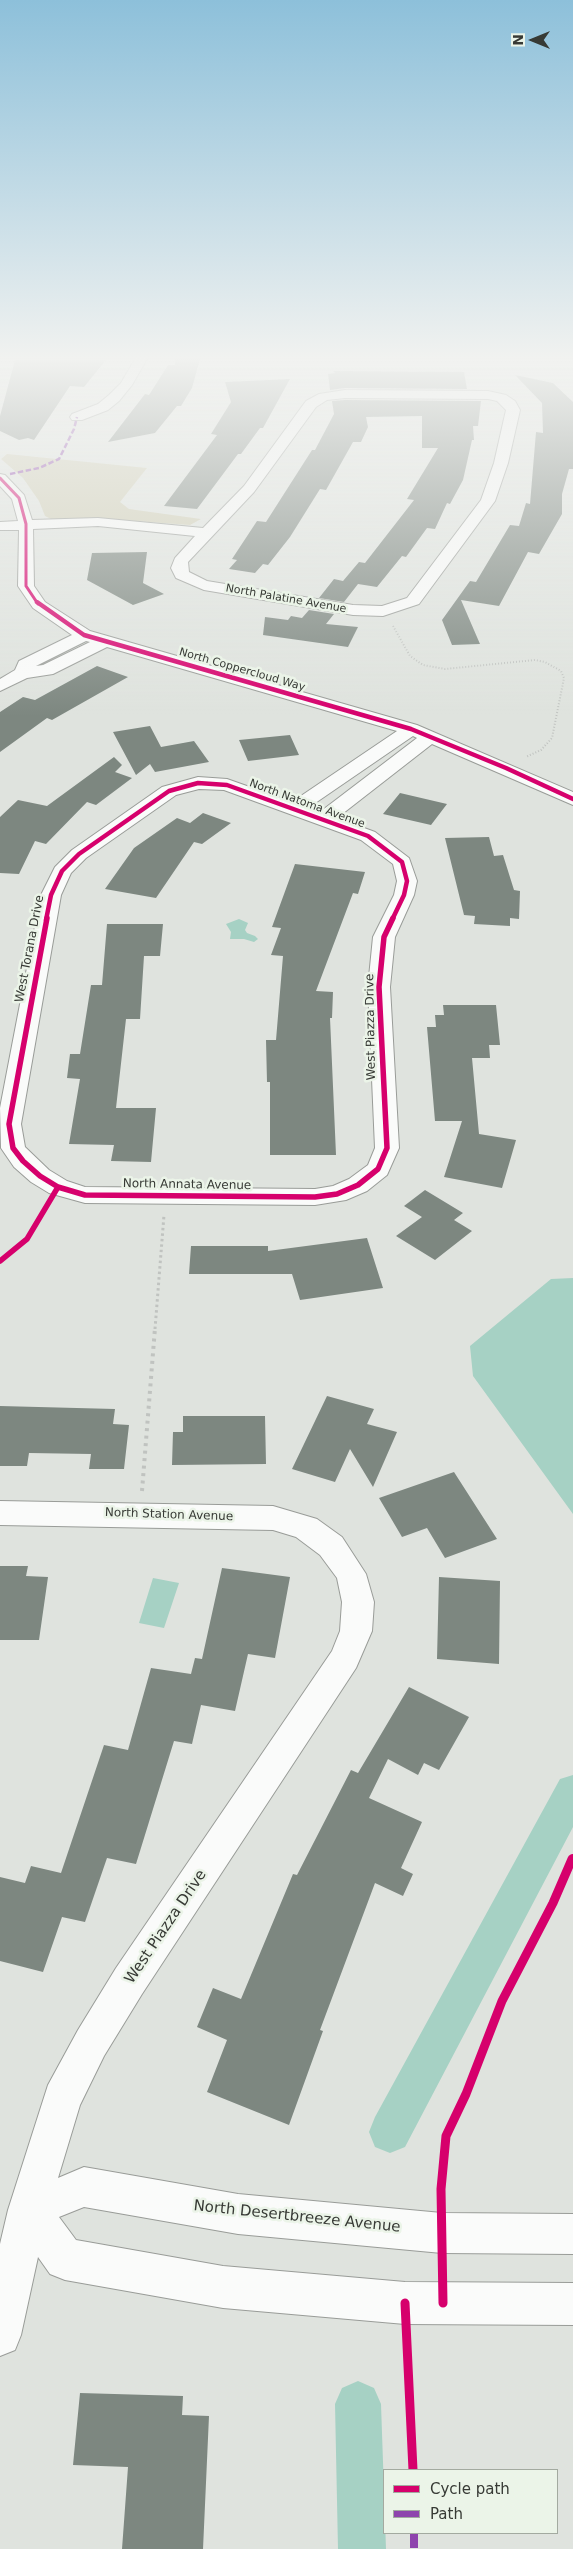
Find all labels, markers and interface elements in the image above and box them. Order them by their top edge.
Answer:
north arrow [508,15,558,65]
text: N [510,34,526,46]
street label: North Palatine Avenue [225,582,347,616]
street label: North Coppercloud Way [178,646,306,694]
street label: North Natoma Avenue [247,777,367,831]
street label: West Torana Drive [13,894,47,1004]
street label: West Piazza Drive [363,974,379,1080]
street label: North Annata Avenue [123,1177,251,1193]
street label: North Station Avenue [105,1506,233,1524]
street label: West Piazza Drive [121,1867,211,1987]
street label: North Desertbreeze Avenue [193,2197,401,2237]
legend [383,2469,558,2534]
text: Cycle path [430,2480,510,2498]
text: Path [430,2505,463,2523]

